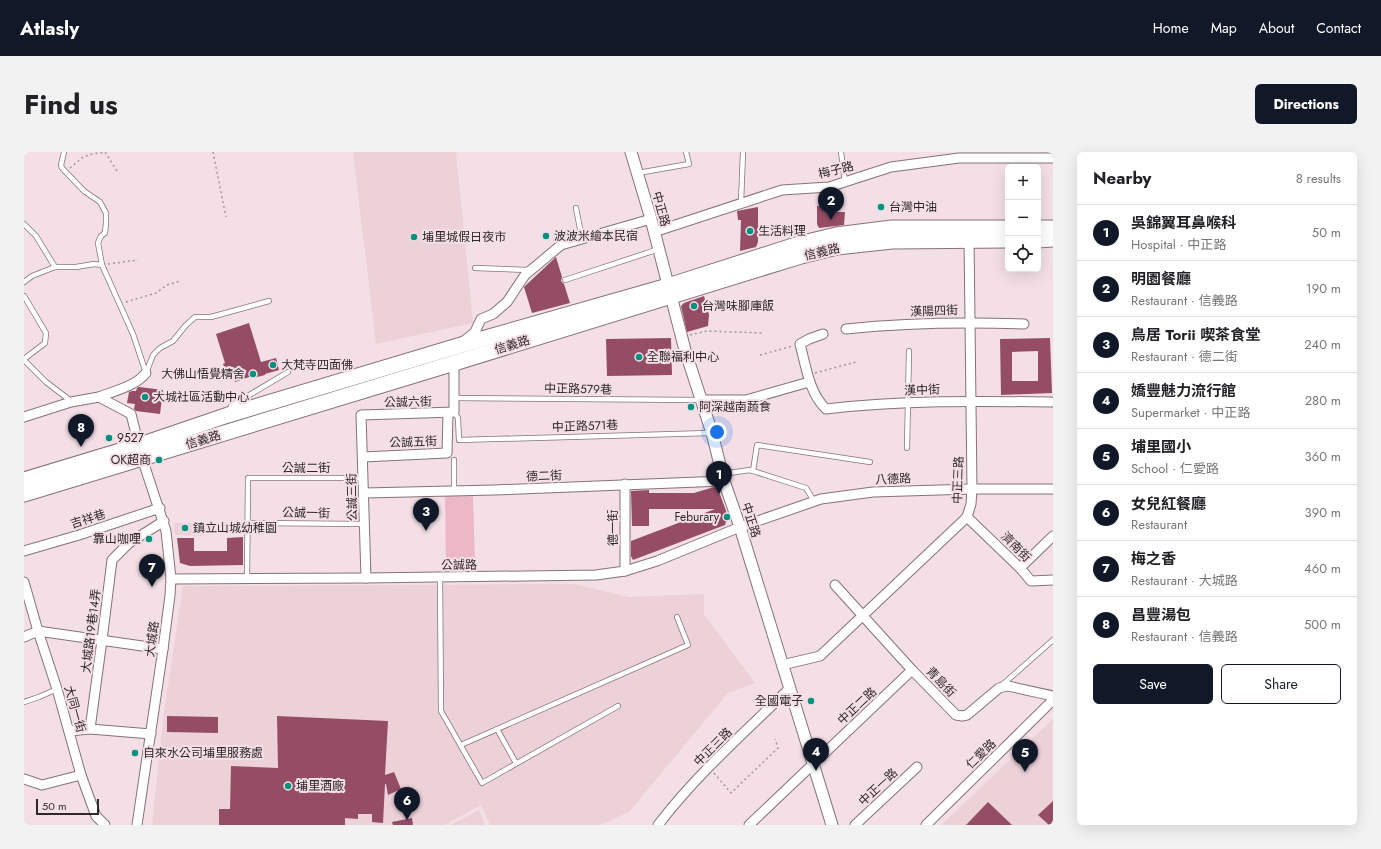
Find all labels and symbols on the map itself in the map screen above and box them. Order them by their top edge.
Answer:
street label: 梅子路 [816,157,856,183]
pin: 2 [818,187,844,220]
street label: 中正路 [648,189,674,229]
place label: 台灣中油 [889,198,937,216]
marker: 台灣中油 [876,202,886,212]
place label: 生活料理 [758,222,806,240]
marker: 生活料理 [745,226,755,236]
place label: 波波米繪本民宿 [554,227,638,245]
place label: 埔里城假日夜市 [422,228,506,246]
marker: 波波米繪本民宿 [541,231,551,241]
marker: 埔里城假日夜市 [409,232,419,242]
street label: 信義路 [802,239,842,265]
place label: 台灣味腳庫飯 [702,297,774,315]
marker: 台灣味腳庫飯 [689,301,699,311]
street label: 漢陽四街 [910,301,958,321]
street label: 信義路 [492,331,532,359]
place label: 全聯福利中心 [647,348,719,366]
marker: 全聯福利中心 [634,352,644,362]
place label: 大梵寺四面佛 [281,356,353,374]
marker: 大梵寺四面佛 [268,360,278,370]
place label: 大佛山悟覺精舍 [161,365,245,383]
marker: 大佛山悟覺精舍 [248,369,258,379]
street label: 中正路579巷 [544,379,612,399]
street label: 漢中街 [904,380,940,400]
place label: 大城社區活動中心 [153,388,249,406]
marker: 大城社區活動中心 [140,392,150,402]
street label: 公誠六街 [384,393,432,411]
place label: 阿深越南蔬食 [699,398,771,416]
marker: 阿深越南蔬食 [686,402,696,412]
pin: 8 [68,414,94,447]
street label: 中正路571巷 [551,416,619,436]
your location [707,422,727,442]
street label: 信義路 [183,426,223,454]
place label: 9527 [117,429,145,447]
street label: 公誠五街 [389,432,437,452]
marker: 9527 [104,433,114,443]
place label: OK超商 [111,451,151,469]
marker: OK超商 [154,455,164,465]
street label: 中正三路 [948,456,968,504]
street label: 公誠二街 [282,459,330,477]
pin: 1 [706,461,732,494]
street label: 德二街 [526,466,562,486]
street label: 八德路 [875,469,911,489]
street label: 公誠三街 [343,473,361,521]
pin: 3 [413,498,439,531]
street label: 中正路 [737,500,765,540]
street label: 公誠一街 [282,504,330,522]
street label: 吉祥巷 [68,505,108,533]
place label: Feburary [674,508,720,526]
street label: 德一街 [604,510,622,546]
marker: Feburary [722,512,732,522]
place label: 鎮立山城幼稚園 [193,519,277,537]
marker: 鎮立山城幼稚園 [180,523,190,533]
street label: 濟南街 [997,528,1035,566]
place label: 靠山咖哩 [93,530,141,548]
marker: 靠山咖哩 [144,534,154,544]
pin: 7 [139,554,165,587]
street label: 公誠路 [441,556,477,574]
street label: 大城路19巷14弄 [77,588,105,674]
street label: 大城路 [141,620,163,658]
street label: 青島街 [922,663,960,701]
street label: 大同一街 [60,683,90,735]
street label: 中正二路 [833,683,881,729]
place label: 全國電子 [755,692,803,710]
marker: 全國電子 [806,696,816,706]
street label: 中正三路 [690,724,736,770]
street label: 仁愛路 [962,735,1000,773]
pin: 4 [803,738,829,771]
pin: 5 [1012,739,1038,772]
place label: 自來水公司埔里服務處 [143,744,263,762]
marker: 自來水公司埔里服務處 [130,748,140,758]
street label: 中正一路 [854,764,902,810]
place label: 埔里酒廠 [296,777,344,795]
marker: 埔里酒廠 [283,781,293,791]
pin: 6 [394,787,420,820]
scale bar [36,797,99,816]

